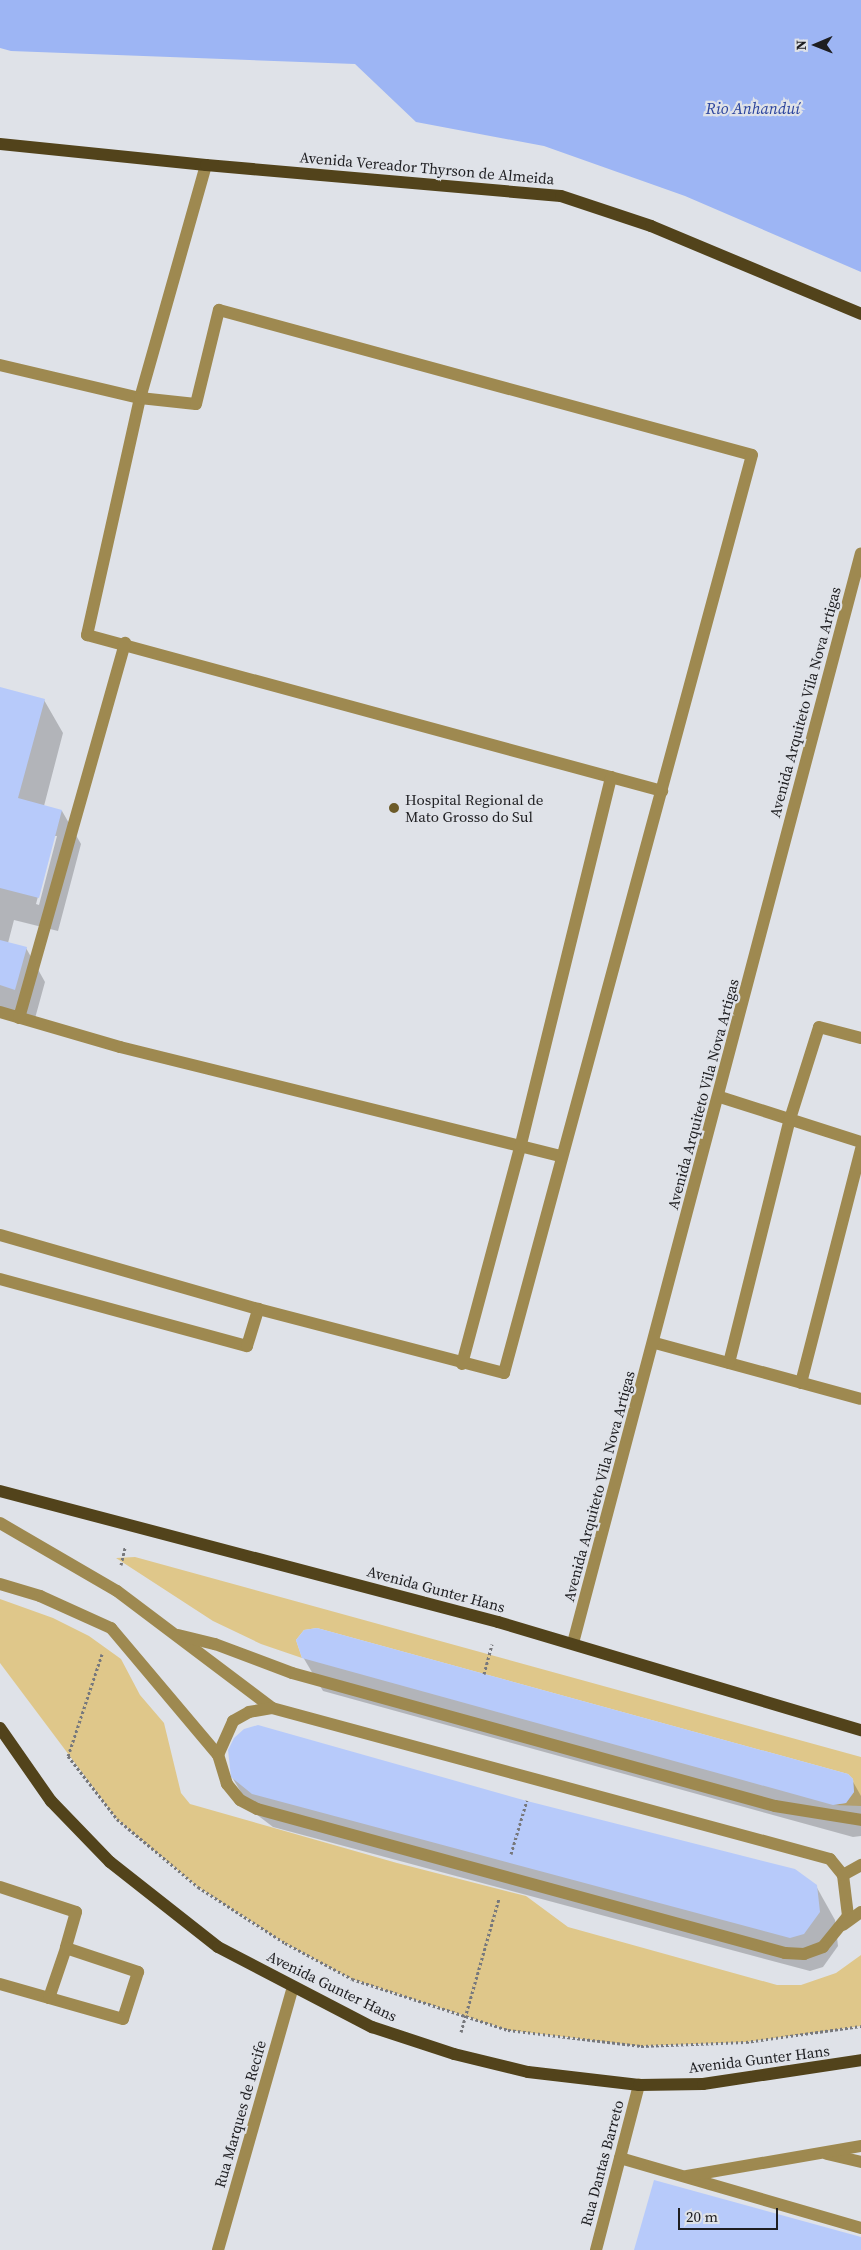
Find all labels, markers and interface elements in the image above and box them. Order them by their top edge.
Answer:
north arrow [791,20,841,70]
text: N [791,40,811,51]
water label: Rio Anhanduí [706,98,800,118]
street label: Avenida Vereador Thyrson de Almeida [299,148,555,188]
street label: Avenida Arquiteto Vila Nova Artigas [765,584,845,820]
place label: Hospital Regional de Mato Grosso do Sul [405,790,543,825]
marker: Hospital Regional de Mato Grosso do Sul [387,801,401,815]
street label: Avenida Arquiteto Vila Nova Artigas [663,976,743,1212]
street label: Avenida Arquiteto Vila Nova Artigas [559,1368,639,1604]
street label: Avenida Gunter Hans [365,1562,507,1616]
street label: Avenida Gunter Hans [264,1947,400,2025]
street label: Rua Marques de Recife [210,2038,270,2190]
street label: Avenida Gunter Hans [687,2041,831,2077]
street label: Rua Dantas Barreto [577,2098,627,2228]
scale bar [681,2198,781,2230]
text: 20 m [686,2206,718,2227]

